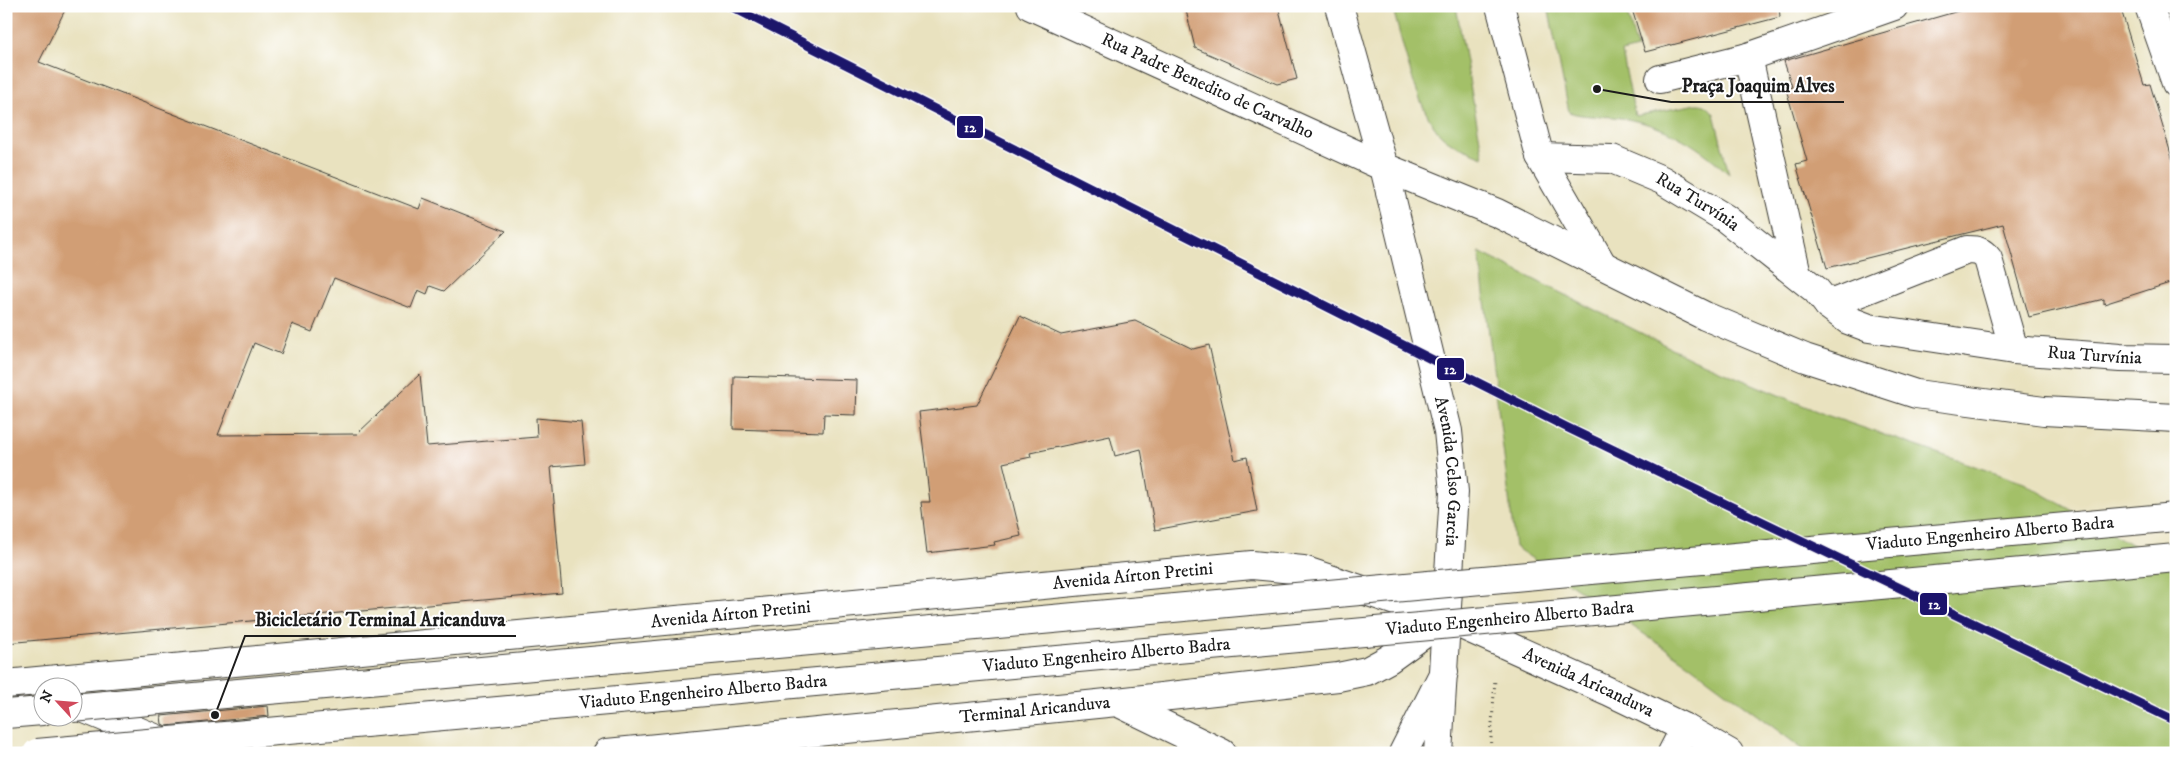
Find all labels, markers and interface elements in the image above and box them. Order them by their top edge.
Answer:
street label: Rua Padre Benedito de Carvalho [1098,29,1317,145]
callout: Praça Joaquim Alves [1671,68,1844,102]
text: Praça Joaquim Alves [1681,75,1835,99]
line badge: 12 [956,115,984,139]
text: 12 [964,119,977,137]
street label: Rua Turvínia [1652,168,1744,236]
street label: Rua Turvínia [2047,342,2142,369]
line badge: 12 [1436,357,1465,381]
text: 12 [1444,361,1457,379]
street label: Avenida Celso Garcia [1429,394,1465,548]
street label: Viaduto Engenheiro Alberto Badra [1864,512,2115,556]
street label: Avenida Aírton Pretini [1052,558,1214,595]
line badge: 12 [1919,592,1948,616]
street label: Avenida Aírton Pretini [650,596,812,633]
street label: Viaduto Engenheiro Alberto Badra [1384,596,1635,641]
text: 12 [1928,596,1941,614]
callout: Bicicletário Terminal Aricanduva [245,602,516,636]
text: Bicicletário Terminal Aricanduva [255,609,506,632]
street label: Viaduto Engenheiro Alberto Badra [981,633,1232,678]
street label: Avenida Aricanduva [1519,643,1658,723]
street label: Viaduto Engenheiro Alberto Badra [577,670,828,715]
north arrow [32,676,82,726]
text: N [37,687,58,706]
street label: Terminal Aricanduva [958,692,1112,729]

